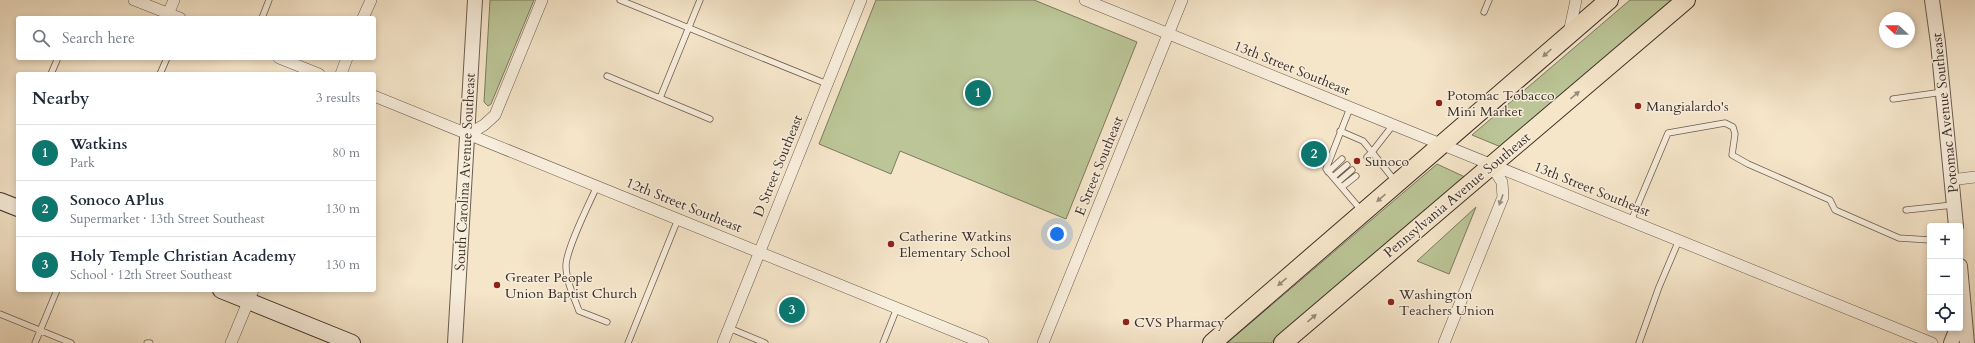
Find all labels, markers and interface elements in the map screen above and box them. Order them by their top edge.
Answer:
north arrow [1879,12,1915,48]
search box [16,16,376,60]
icon: search [30,27,52,49]
text: Search here [62,28,135,48]
street label: Potomac Avenue Southeast [1927,31,1963,194]
street label: 13th Street Southeast [1231,36,1353,100]
one-way arrow [1542,48,1553,57]
street label: South Carolina Avenue Southeast [450,72,480,271]
pin: 1 [965,78,991,108]
place label: Potomac Tobacco Mini Market [1447,86,1555,121]
text: Nearby [32,87,89,110]
text: 3 results [316,89,360,107]
one-way arrow [1569,90,1580,99]
place label: Mangialardo's [1646,97,1729,116]
marker: Potomac Tobacco Mini Market [1434,98,1444,108]
marker: Mangialardo's [1633,101,1643,111]
street label: D Street Southeast [749,112,807,220]
street label: E Street Southeast [1070,113,1128,219]
street label: Pennsylvania Avenue Southeast [1380,128,1535,262]
text: Watkins [70,134,127,154]
pin: 2 [1301,139,1327,169]
text: 1 [42,144,48,162]
text: 80 m [332,144,360,162]
place label: Sunoco [1365,152,1410,171]
text: Park [70,154,95,172]
marker: Sunoco [1352,156,1362,166]
street label: 13th Street Southeast [1531,157,1653,221]
street label: 12th Street Southeast [623,173,745,237]
text: Sonoco APlus [70,190,164,210]
one-way arrow [1376,193,1386,202]
one-way arrow [1498,195,1504,207]
text: 2 [42,200,48,218]
text: 130 m [326,200,360,218]
text: Supermarket · 13th Street Southeast [70,210,265,228]
map controls [1927,223,1963,331]
button: + [1927,223,1963,259]
your location [1047,224,1067,244]
place label: Catherine Watkins Elementary School [899,227,1012,262]
marker: Catherine Watkins Elementary School [886,239,896,249]
text: Holy Temple Christian Academy [70,246,296,266]
text: 3 [42,256,48,274]
text: 130 m [326,256,360,274]
button: − [1927,259,1963,295]
text: School · 12th Street Southeast [70,266,232,284]
place label: Greater People Union Baptist Church [505,268,637,303]
one-way arrow [1277,278,1288,287]
marker: Greater People Union Baptist Church [492,280,502,290]
place label: Washington Teachers Union [1398,285,1495,320]
pin: 3 [779,295,805,325]
button: locate [1927,295,1963,331]
marker: Washington Teachers Union [1386,297,1396,307]
place label: CVS Pharmacy [1134,313,1225,332]
one-way arrow [1307,313,1318,322]
marker: CVS Pharmacy [1121,317,1131,327]

